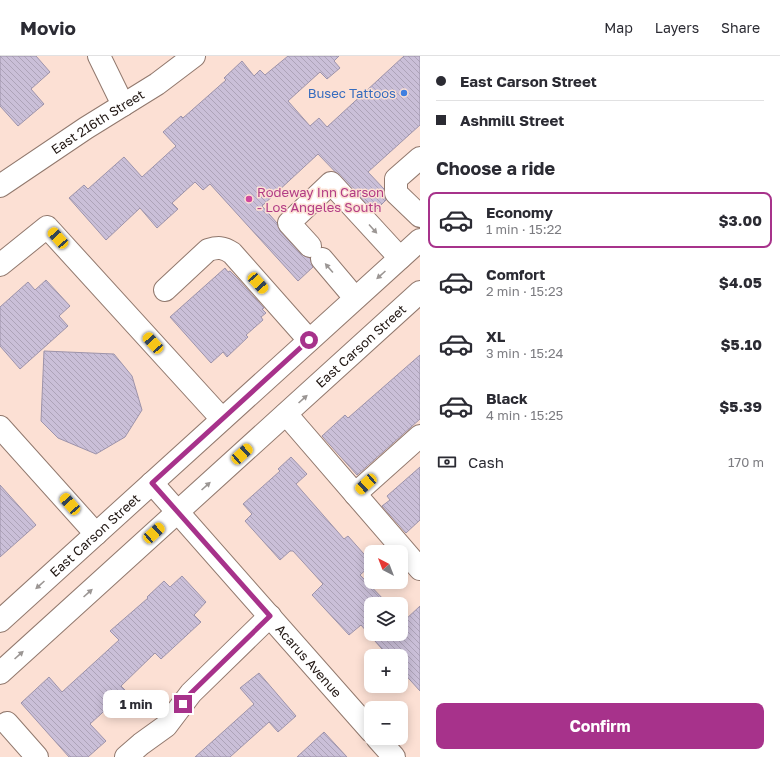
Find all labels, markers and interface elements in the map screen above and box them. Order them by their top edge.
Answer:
text: Movio [20,16,76,39]
text: Map [604,19,633,36]
text: Layers [655,19,699,36]
text: Share [721,19,760,36]
text: East Carson Street [460,72,597,90]
place label: Busec Tattoos [308,85,396,101]
street label: East 216th Street [48,86,147,157]
marker: Busec Tattoos [399,88,409,98]
text: Ashmill Street [460,111,564,129]
text: Choose a ride [436,157,555,179]
place label: Rodeway Inn Carson - Los Angeles South [257,184,384,215]
marker: Rodeway Inn Carson - Los Angeles South [244,194,254,204]
icon: car [438,202,474,238]
text: Economy [486,203,553,221]
text: $3.00 [718,211,762,229]
text: 1 min · 15:22 [486,221,562,237]
one-way arrow [368,223,377,234]
car [46,225,70,251]
one-way arrow [325,263,334,273]
icon: car [438,264,474,300]
text: Comfort [486,265,545,283]
car [246,270,270,296]
one-way arrow [376,271,386,280]
text: $4.05 [719,273,762,291]
text: 2 min · 15:23 [486,283,563,299]
street label: East Carson Street [312,301,409,391]
icon: car [438,326,474,362]
text: XL [486,327,505,345]
car [141,330,165,356]
route start [300,331,318,349]
text: $5.10 [721,335,762,353]
text: 3 min · 15:24 [486,345,563,361]
icon: car [438,388,474,424]
text: Black [486,389,528,407]
one-way arrow [298,394,308,404]
text: $5.39 [719,397,762,415]
text: 4 min · 15:25 [486,407,563,423]
car [229,442,255,466]
icon: cash [436,451,458,473]
text: Cash [468,453,504,471]
text: 170 m [728,454,764,470]
car [353,472,379,496]
one-way arrow [202,482,211,491]
street label: East Carson Street [46,490,143,580]
car [58,491,82,517]
car [141,521,167,545]
north arrow [364,545,408,589]
map controls [364,545,408,745]
one-way arrow [35,580,45,589]
one-way arrow [83,588,93,598]
button: layers [364,597,408,641]
street label: Acarus Avenue [272,621,345,700]
button: + [364,649,408,693]
one-way arrow [14,651,24,660]
callout: 1 min [103,690,169,718]
route end [174,695,192,713]
text: 1 min [120,696,152,712]
button: − [364,701,408,745]
button: Confirm [436,703,764,749]

